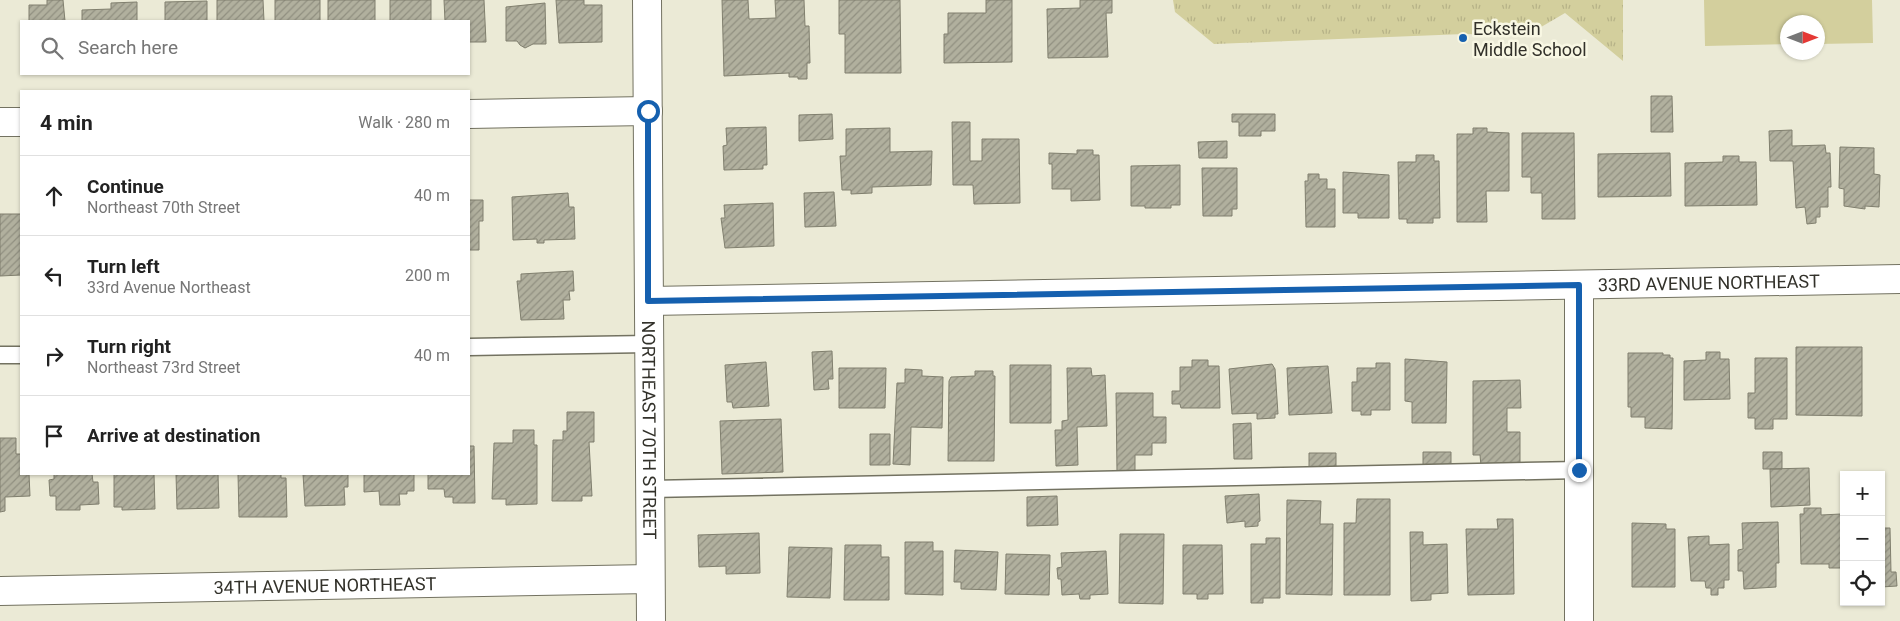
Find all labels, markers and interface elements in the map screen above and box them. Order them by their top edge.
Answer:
north arrow [1780,15,1825,60]
place label: Eckstein Middle School [1473,18,1587,60]
search box [20,20,470,75]
marker: Eckstein Middle School [1457,32,1469,44]
icon: search [38,34,66,62]
text: Search here [78,36,178,59]
route start [637,100,660,123]
text: 4 min [40,111,93,135]
text: Walk · 280 m [358,113,450,132]
text: Continue [87,175,164,198]
icon: ahead [40,182,68,210]
text: 40 m [414,186,450,205]
text: Northeast 70th Street [87,198,240,217]
text: Turn left [87,255,160,278]
icon: left [40,262,68,290]
text: 200 m [405,266,450,285]
street label: 33RD AVENUE NORTHEAST [1598,270,1820,295]
text: 33rd Avenue Northeast [87,278,251,297]
street label: NORTHEAST 70TH STREET [639,320,661,540]
text: Turn right [87,335,171,358]
icon: right [40,342,68,370]
text: 40 m [414,346,450,365]
text: Northeast 73rd Street [87,358,241,377]
icon: arrive [40,422,68,450]
text: Arrive at destination [87,424,260,447]
route end [1568,459,1591,482]
map controls [1840,471,1885,606]
button: + [1840,471,1885,516]
button: − [1840,516,1885,561]
button: locate [1840,561,1885,606]
street label: 34TH AVENUE NORTHEAST [213,572,437,598]

